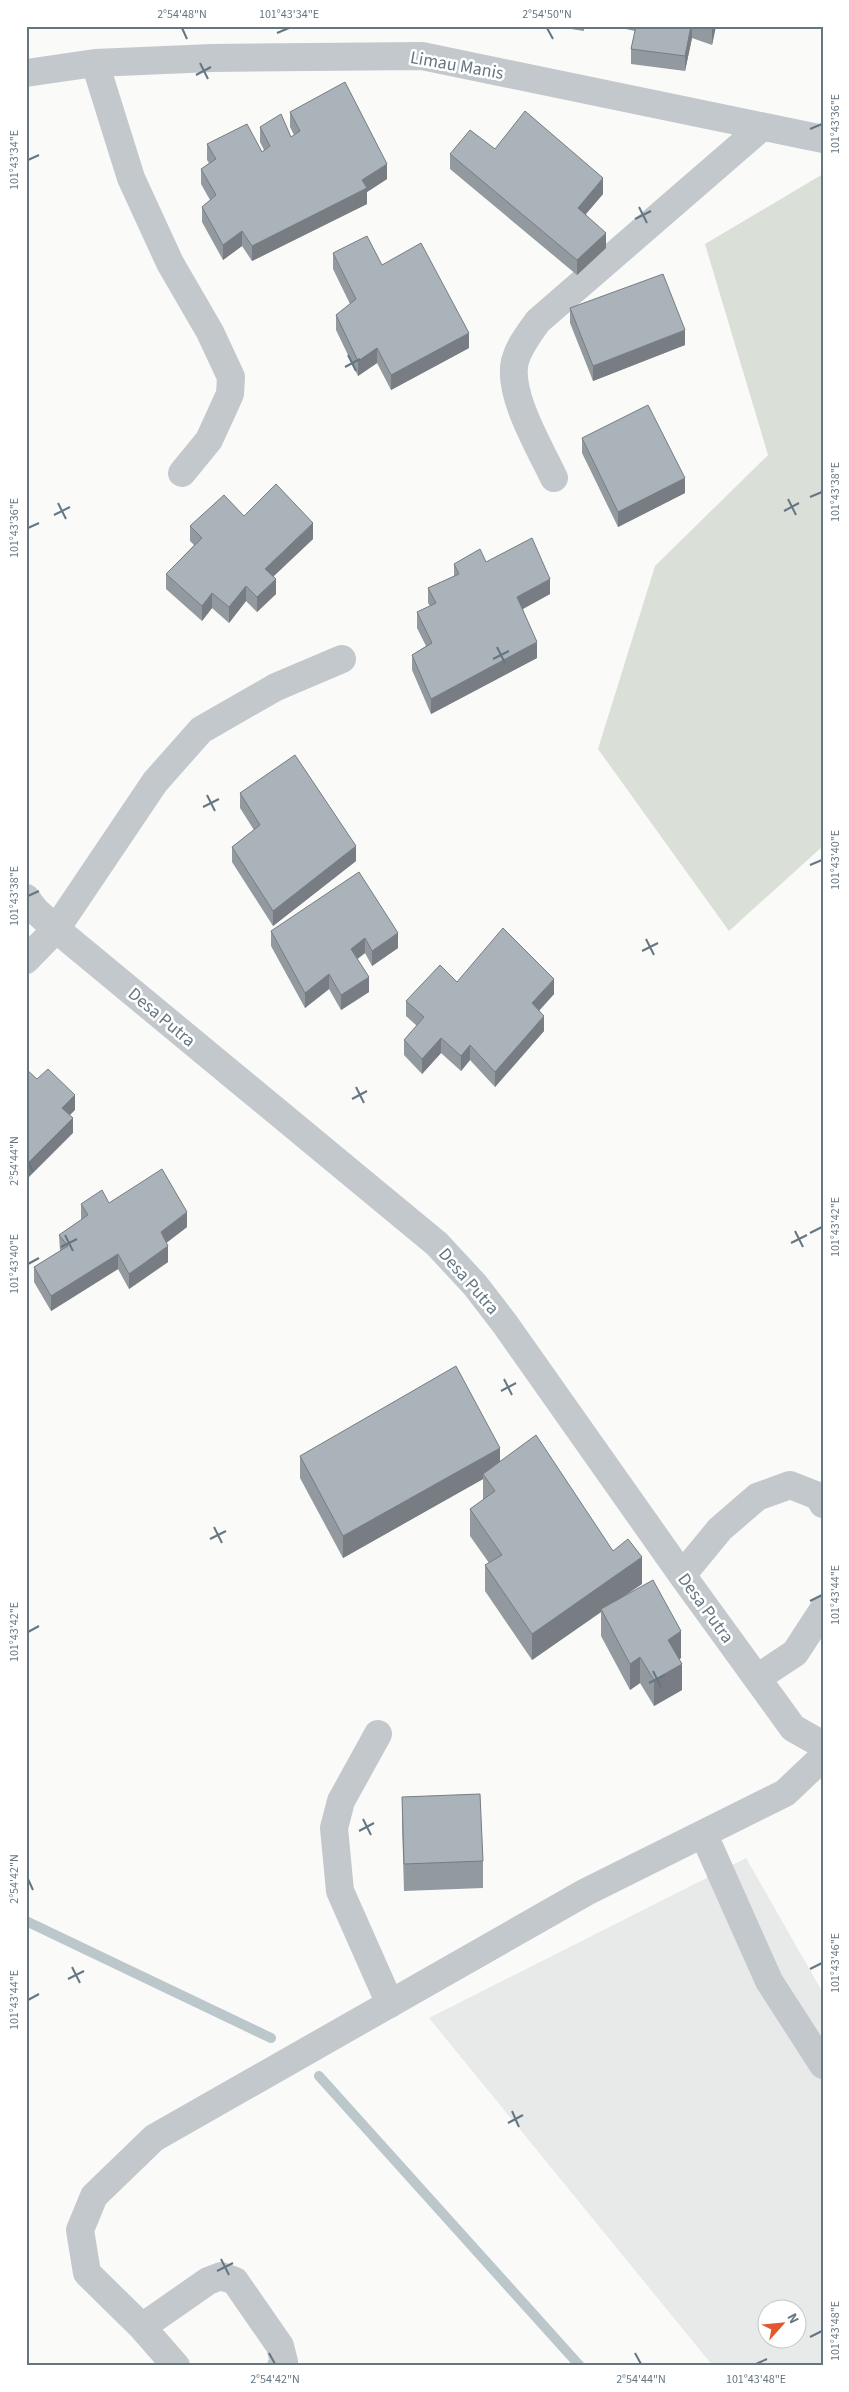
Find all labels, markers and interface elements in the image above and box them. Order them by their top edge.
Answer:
text: 2°54'48"N [157,6,207,23]
text: 101°43'34"E [259,6,319,23]
text: 2°54'50"N [522,6,572,23]
street label: Limau Manis [408,45,506,86]
text: 101°43'36"E [827,94,844,154]
text: 101°43'34"E [6,130,23,190]
text: 101°43'38"E [827,462,844,522]
text: 101°43'36"E [6,498,23,558]
text: 101°43'40"E [827,830,844,890]
text: 101°43'38"E [6,866,23,926]
street label: Desa Putra [123,982,201,1053]
text: 2°54'44"N [6,1136,23,1186]
text: 101°43'42"E [827,1197,844,1257]
text: 101°43'40"E [6,1234,23,1294]
street label: Desa Putra [433,1242,505,1320]
text: 101°43'44"E [827,1565,844,1625]
street label: Desa Putra [672,1568,740,1648]
text: 101°43'42"E [6,1602,23,1662]
text: 2°54'42"N [6,1854,23,1904]
text: 101°43'46"E [827,1933,844,1993]
text: 101°43'44"E [6,1970,23,2030]
north arrow [756,2300,806,2350]
text: 101°43'48"E [827,2301,844,2361]
text: N [782,2310,804,2327]
text: 2°54'42"N [250,2371,300,2388]
text: 2°54'44"N [616,2371,666,2388]
text: 101°43'48"E [726,2371,786,2388]

